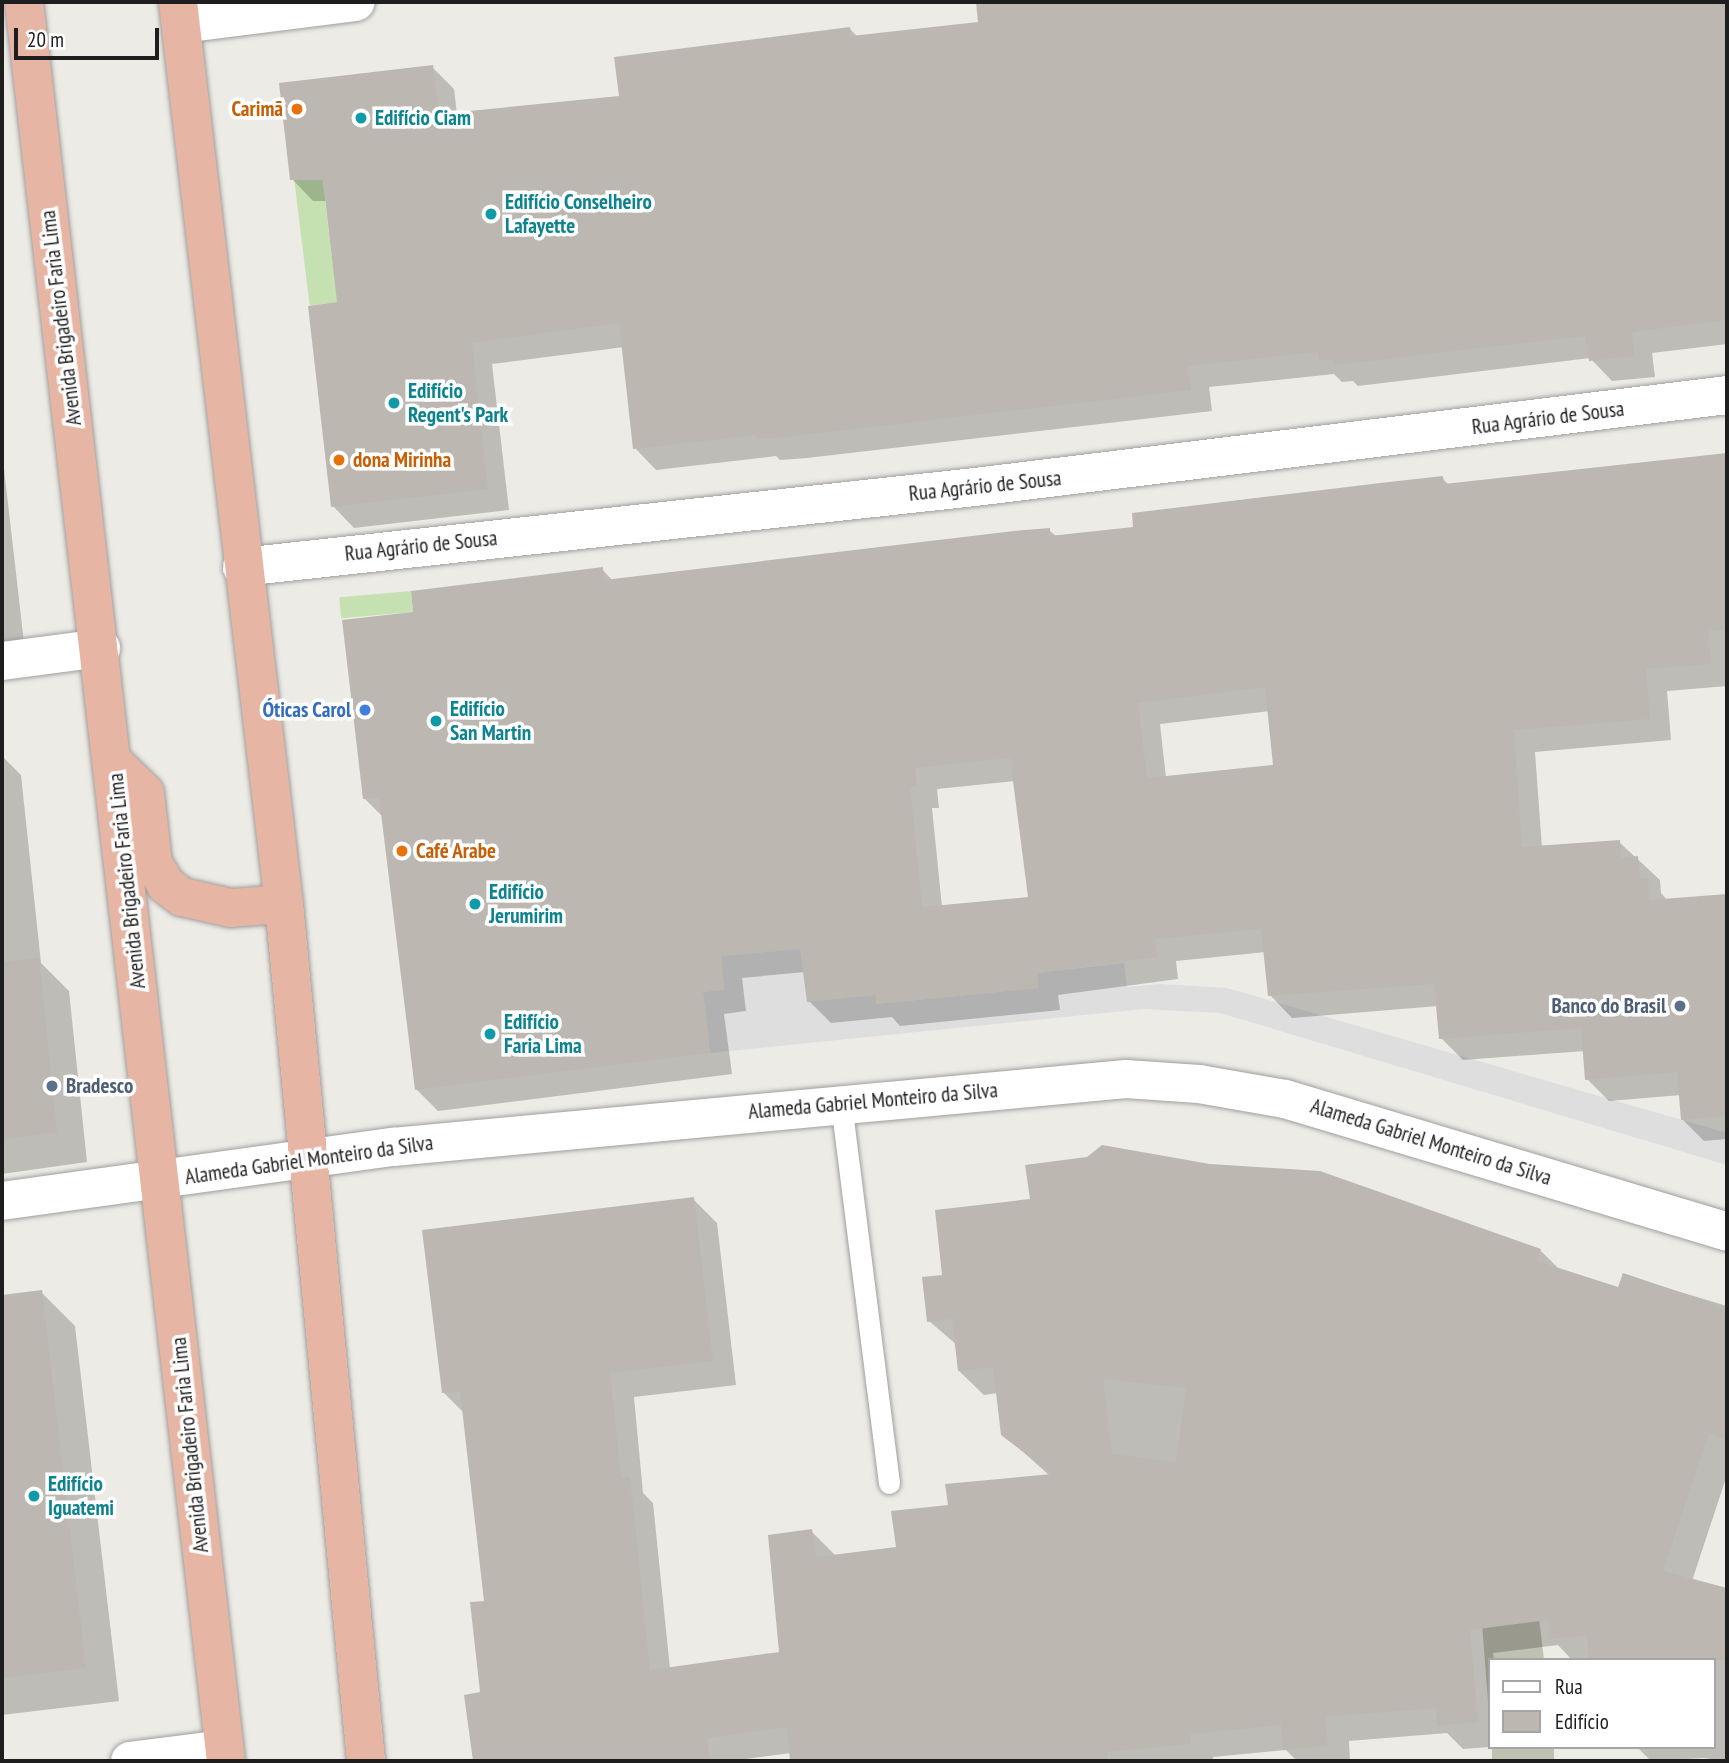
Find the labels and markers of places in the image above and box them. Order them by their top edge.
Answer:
place label: Carimã [231,96,283,122]
marker: Carimã [289,101,305,117]
place label: Edifício Ciam [375,105,471,131]
marker: Edifício Ciam [353,110,369,126]
place label: Edifício Conselheiro Lafayette [505,189,652,239]
marker: Edifício Conselheiro Lafayette [483,206,499,222]
place label: Edifício Regent's Park [408,378,508,428]
marker: Edifício Regent's Park [386,395,402,411]
place label: dona Mirinha [353,447,451,473]
marker: dona Mirinha [331,452,347,468]
place label: Edifício San Martin [450,696,531,746]
place label: Óticas Carol [262,697,351,723]
marker: Óticas Carol [357,702,373,718]
marker: Edifício San Martin [428,713,444,729]
place label: Café Arabe [416,838,497,864]
marker: Café Arabe [394,843,410,859]
place label: Edifício Jerumirim [489,879,563,929]
marker: Edifício Jerumirim [467,896,483,912]
place label: Banco do Brasil [1552,993,1666,1019]
marker: Banco do Brasil [1672,998,1688,1014]
place label: Edifício Faria Lima [504,1009,582,1059]
marker: Edifício Faria Lima [482,1026,498,1042]
place label: Bradesco [66,1073,133,1099]
marker: Bradesco [44,1078,60,1094]
place label: Edifício Iguatemi [48,1471,114,1521]
marker: Edifício Iguatemi [26,1488,42,1504]

